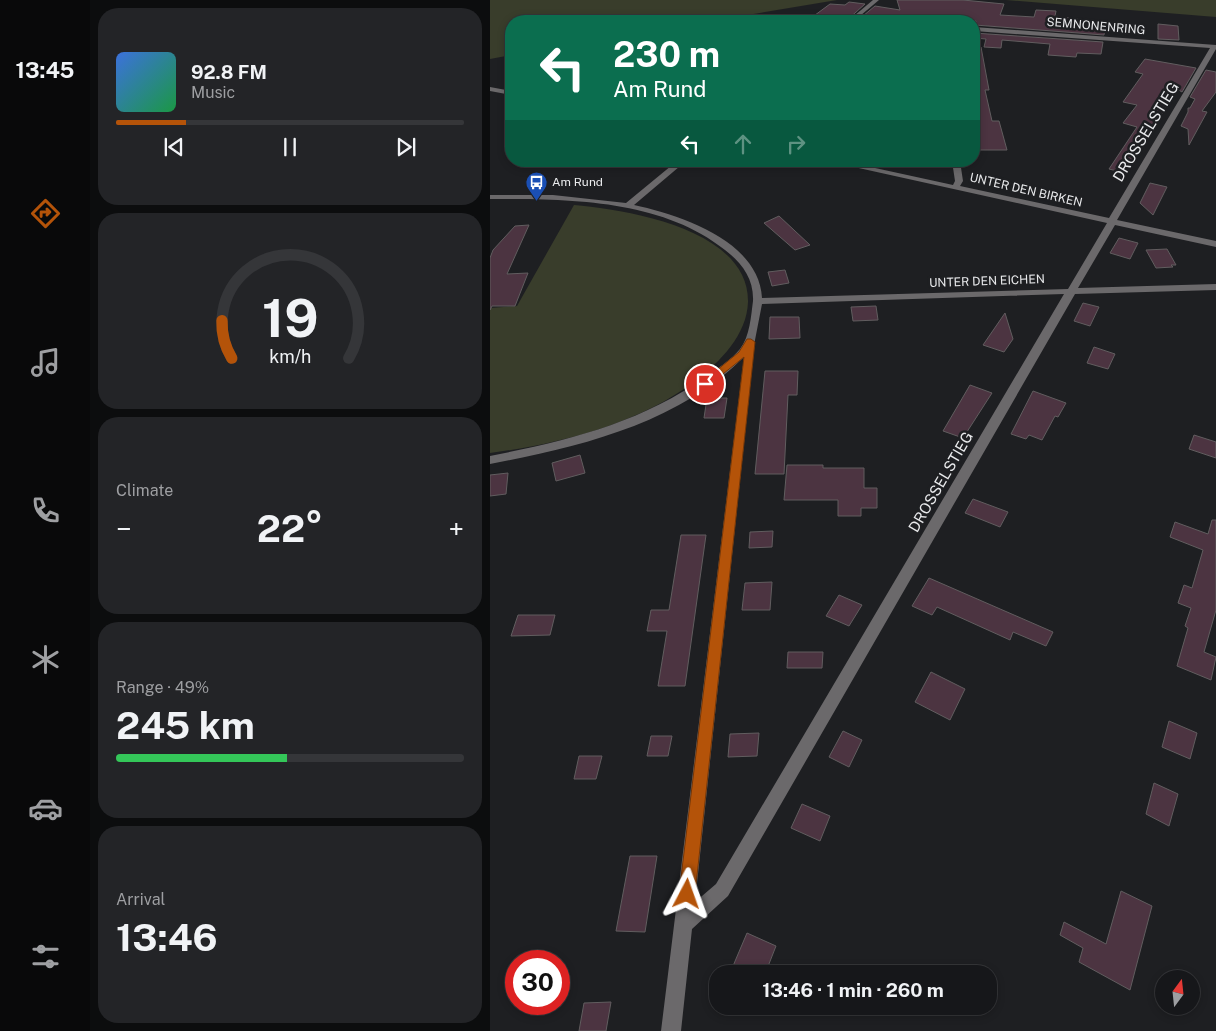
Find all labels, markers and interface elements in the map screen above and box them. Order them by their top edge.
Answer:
street label: SEMNONENRING [1046,15,1146,37]
text: 230 m [613,34,720,75]
icon: left [530,35,595,100]
text: 13:45 [16,57,74,83]
text: 92.8 FM [191,61,267,83]
text: Am Rund [613,76,706,102]
street label: DROSSELSTIEG [1109,79,1182,185]
text: Music [191,83,235,102]
icon: left [676,130,704,158]
icon: ahead [729,130,757,158]
icon: right [782,130,810,158]
icon: previous [160,133,188,161]
icon: pause [276,133,304,161]
icon: next [392,133,420,161]
bus stop icon: Am Rund [524,170,548,201]
street label: UNTER DEN BIRKEN [968,170,1084,210]
place label: Am Rund [552,175,603,189]
icon: directions [28,196,63,231]
street label: UNTER DEN EICHEN [929,272,1045,290]
text: 19 [262,288,318,349]
icon: music [28,345,63,380]
text: km/h [269,346,311,367]
pin [684,363,726,405]
icon: arrive [691,370,719,398]
street label: DROSSELSTIEG [905,429,976,535]
text: Climate [116,481,173,500]
icon: phone [28,493,63,528]
text: 22° [257,506,323,551]
text: − [116,512,132,545]
text: + [448,512,464,545]
icon: climate [28,642,63,677]
text: Range · 49% [116,678,209,697]
text: 245 km [116,703,255,748]
icon: car [28,791,63,826]
position arrow [660,867,712,919]
text: Arrival [116,890,165,909]
text: 13:46 [116,915,218,960]
icon: filters [28,939,63,974]
speed limit sign: 30 [505,950,570,1015]
north arrow [1155,970,1200,1015]
map controls [1155,970,1200,1015]
text: 13:46 · 1 min · 260 m [762,979,944,1001]

